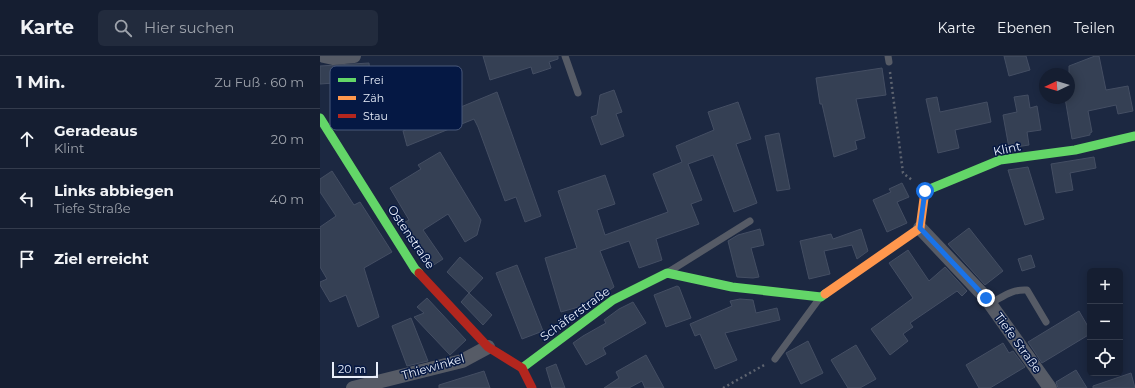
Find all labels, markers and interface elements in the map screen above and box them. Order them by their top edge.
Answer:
search box [98,10,378,46]
text: Karte [20,16,74,39]
icon: search [112,17,134,39]
text: Hier suchen [144,18,234,37]
text: Karte [937,19,975,37]
text: Ebenen [997,19,1052,37]
text: Teilen [1074,19,1115,37]
legend [330,66,462,130]
north arrow [1039,68,1075,104]
text: 1 Min. [16,72,65,92]
text: Frei [363,73,384,87]
text: Zu Fuß · 60 m [214,74,304,90]
text: Zäh [363,91,384,105]
text: Stau [363,109,388,123]
text: Geradeaus [54,121,137,140]
icon: ahead [16,128,38,150]
text: 20 m [271,131,304,147]
street label: Klint [992,138,1022,159]
text: Klint [54,140,84,156]
text: Links abbiegen [54,181,174,200]
route start [916,182,934,200]
icon: left [16,188,38,210]
text: 40 m [270,191,304,207]
text: Tiefe Straße [54,200,131,216]
street label: Ostenstraße [385,202,438,271]
icon: arrive [16,248,38,270]
text: Ziel erreicht [54,249,149,268]
map controls [1087,268,1123,376]
button: + [1087,268,1123,304]
street label: Schäferstraße [537,283,613,344]
route end [977,289,995,307]
button: − [1087,304,1123,340]
street label: Tiefe Straße [992,310,1045,376]
button: locate [1087,340,1123,376]
street label: Thiewinkel [400,350,466,383]
scale bar [332,360,378,379]
text: 20 m [338,362,366,376]

